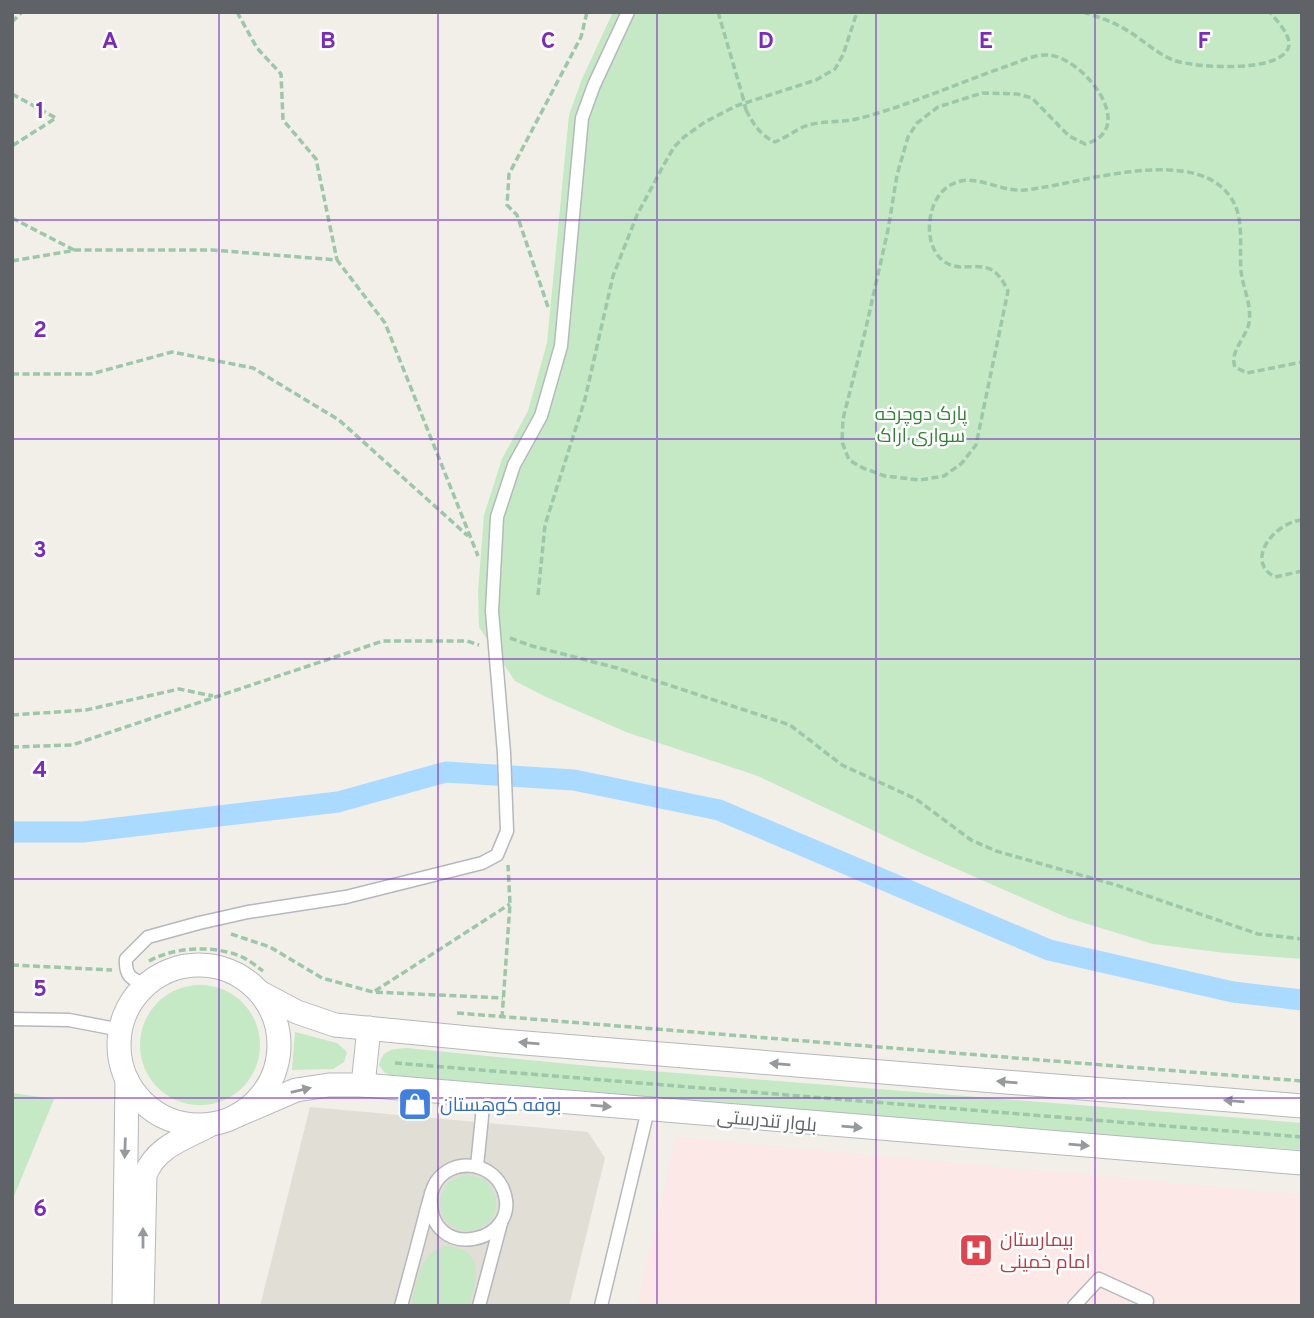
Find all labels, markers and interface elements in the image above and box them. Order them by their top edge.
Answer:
text: A [102,28,118,57]
text: B [320,28,336,57]
text: C [541,28,555,57]
text: D [758,28,774,57]
text: E [979,28,993,57]
text: F [1197,28,1211,57]
text: 1 [35,98,45,127]
text: 2 [33,317,47,346]
park label: پارک دوچرخه سواری اراک [875,403,967,449]
text: 3 [33,537,47,566]
text: 4 [33,757,47,786]
text: 5 [33,976,47,1005]
one-way arrow [518,1037,540,1048]
one-way arrow [769,1058,791,1069]
one-way arrow [996,1076,1018,1087]
one-way arrow [290,1085,312,1096]
shop icon: بوفه کوهستان [396,1085,434,1123]
place label: بوفه کوهستان [440,1094,561,1118]
one-way arrow [1223,1095,1245,1106]
one-way arrow [590,1101,612,1112]
street label: بلوار تندرستی [716,1106,818,1138]
one-way arrow [841,1122,863,1133]
one-way arrow [119,1138,130,1160]
one-way arrow [1068,1140,1090,1151]
text: 6 [33,1196,47,1225]
one-way arrow [137,1226,149,1248]
place label: بیمارستان امام خمینی [1000,1229,1091,1275]
hospital icon: بیمارستان امام خمینی [957,1231,995,1269]

